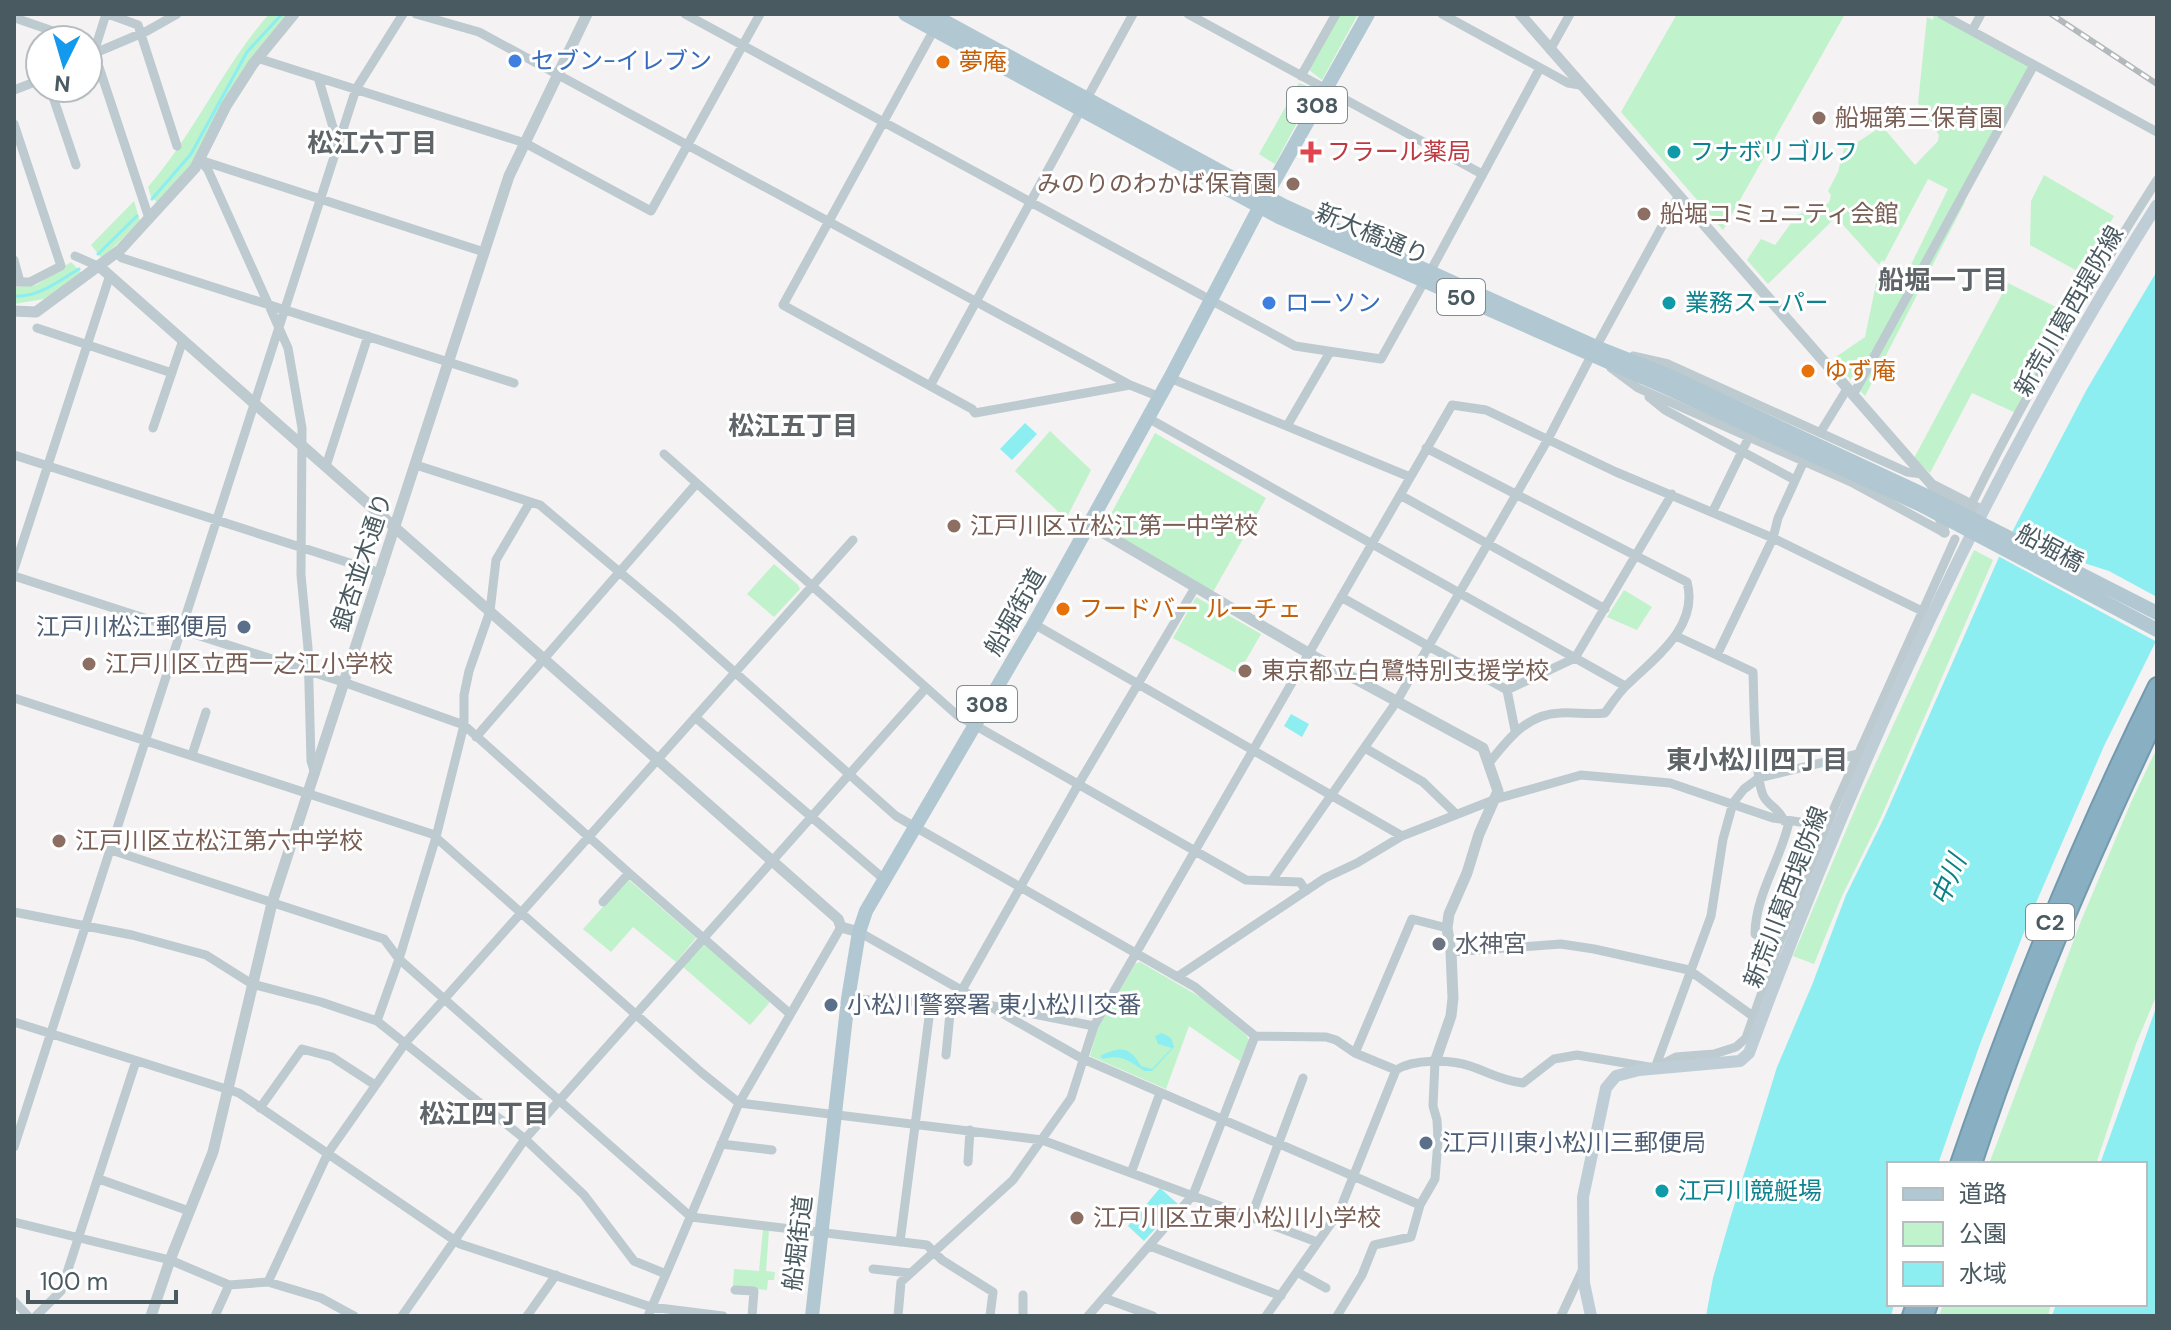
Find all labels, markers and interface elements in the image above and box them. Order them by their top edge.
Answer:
north arrow [24,24,104,104]
place label: セブン-イレブン [531,45,712,76]
place label: 夢庵 [959,46,1007,77]
marker: セブン-イレブン [506,52,524,70]
marker: 夢庵 [934,53,952,71]
text: N [53,68,72,99]
road number: 308 [1287,87,1347,123]
place label: 船堀第三保育園 [1835,102,2003,133]
marker: 船堀第三保育園 [1810,109,1828,127]
district label: 松江六丁目 [307,126,437,160]
place label: フラール薬局 [1327,136,1471,167]
place label: フナボリゴルフ [1690,136,1858,167]
marker: フラール薬局 [1302,143,1320,161]
marker: フナボリゴルフ [1665,143,1683,161]
place label: みのりのわかば保育園 [1037,168,1277,199]
marker: みのりのわかば保育園 [1284,175,1302,193]
street label: 新大橋通り [1311,196,1433,271]
place label: 船堀コミュニティ会館 [1660,198,1899,229]
marker: 船堀コミュニティ会館 [1635,205,1653,223]
street label: 新荒川葛西堤防線 [2007,220,2130,402]
district label: 船堀一丁目 [1878,263,2008,297]
road number: 50 [1437,279,1485,315]
place label: ローソン [1285,287,1381,318]
place label: 業務スーパー [1685,287,1829,318]
marker: ローソン [1260,294,1278,312]
marker: 業務スーパー [1660,294,1678,312]
place label: ゆず庵 [1824,355,1896,386]
marker: ゆず庵 [1799,362,1817,380]
district label: 松江五丁目 [728,409,858,443]
street label: 銀杏並木通り [325,489,399,635]
place label: 江戸川区立松江第一中学校 [970,510,1258,541]
marker: 江戸川区立松江第一中学校 [945,517,963,535]
street label: 船堀橋 [2011,517,2089,578]
street label: 船堀街道 [977,562,1052,661]
place label: フードバー ルーチェ [1079,593,1301,624]
marker: フードバー ルーチェ [1054,600,1072,618]
place label: 江戸川松江郵便局 [36,611,228,642]
marker: 江戸川松江郵便局 [235,618,253,636]
place label: 江戸川区立西一之江小学校 [105,648,393,679]
marker: 江戸川区立西一之江小学校 [80,655,98,673]
place label: 東京都立白鷺特別支援学校 [1261,655,1549,686]
marker: 東京都立白鷺特別支援学校 [1236,662,1254,680]
road number: 308 [957,686,1017,722]
district label: 東小松川四丁目 [1666,743,1848,777]
street label: 新荒川葛西堤防線 [1737,802,1834,992]
place label: 江戸川区立松江第六中学校 [75,825,363,856]
marker: 江戸川区立松江第六中学校 [50,832,68,850]
water label: 中川 [1922,847,1975,911]
road number: C2 [2026,904,2074,940]
place label: 水神宮 [1455,928,1527,959]
marker: 水神宮 [1430,935,1448,953]
place label: 小松川警察署 東小松川交番 [847,989,1141,1020]
marker: 小松川警察署 東小松川交番 [822,996,840,1014]
district label: 松江四丁目 [419,1097,549,1131]
place label: 江戸川東小松川三郵便局 [1442,1127,1706,1158]
marker: 江戸川東小松川三郵便局 [1417,1134,1435,1152]
legend [1887,1162,2147,1306]
place label: 江戸川競艇場 [1678,1175,1822,1206]
text: 道路 [1959,1178,2007,1209]
marker: 江戸川競艇場 [1653,1182,1671,1200]
street label: 船堀街道 [776,1193,819,1292]
place label: 江戸川区立東小松川小学校 [1093,1202,1381,1233]
marker: 江戸川区立東小松川小学校 [1068,1209,1086,1227]
text: 公園 [1959,1218,2007,1249]
scale bar [28,1254,176,1304]
text: 水域 [1959,1258,2007,1289]
text: 100 m [40,1266,108,1297]

